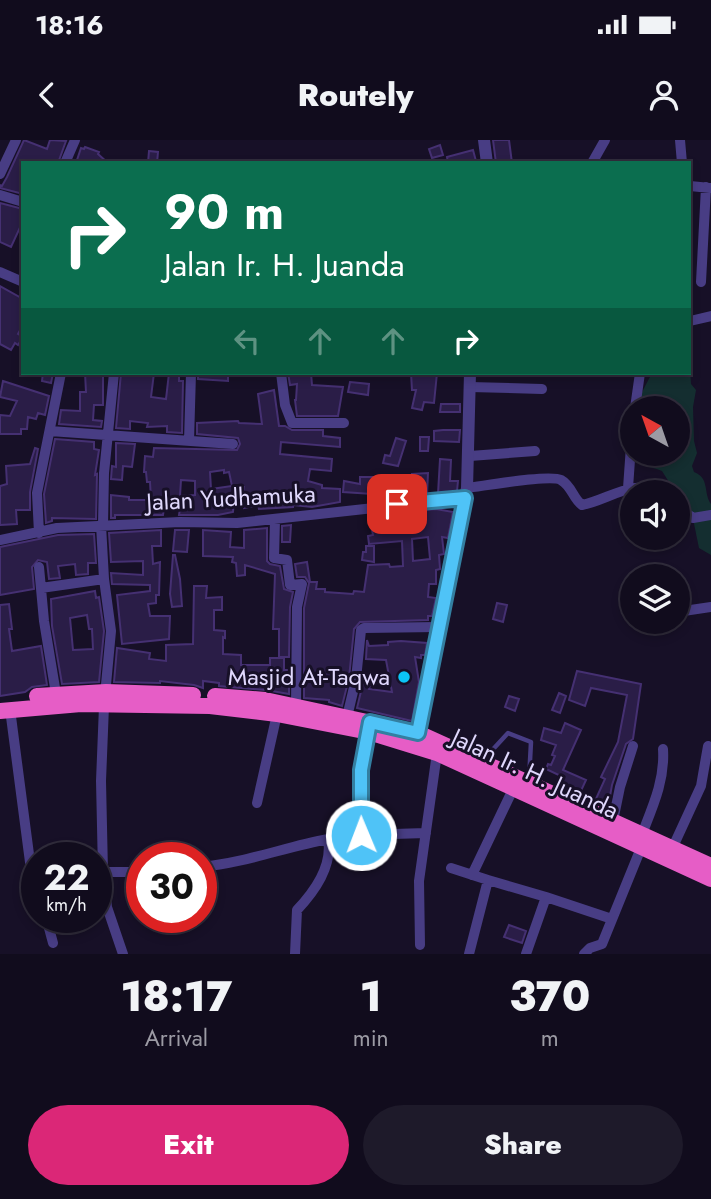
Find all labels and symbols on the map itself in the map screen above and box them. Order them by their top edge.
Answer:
north arrow [620,396,690,466]
pin [367,474,427,534]
street label: Jalan Yudhamuka [142,476,317,520]
place label: Masjid At-Taqwa [228,659,390,694]
marker: Masjid At-Taqwa [396,669,412,685]
street label: Jalan Ir. H. Juanda [443,718,624,828]
position arrow [324,798,398,872]
speed limit sign: 30 [126,842,217,933]

